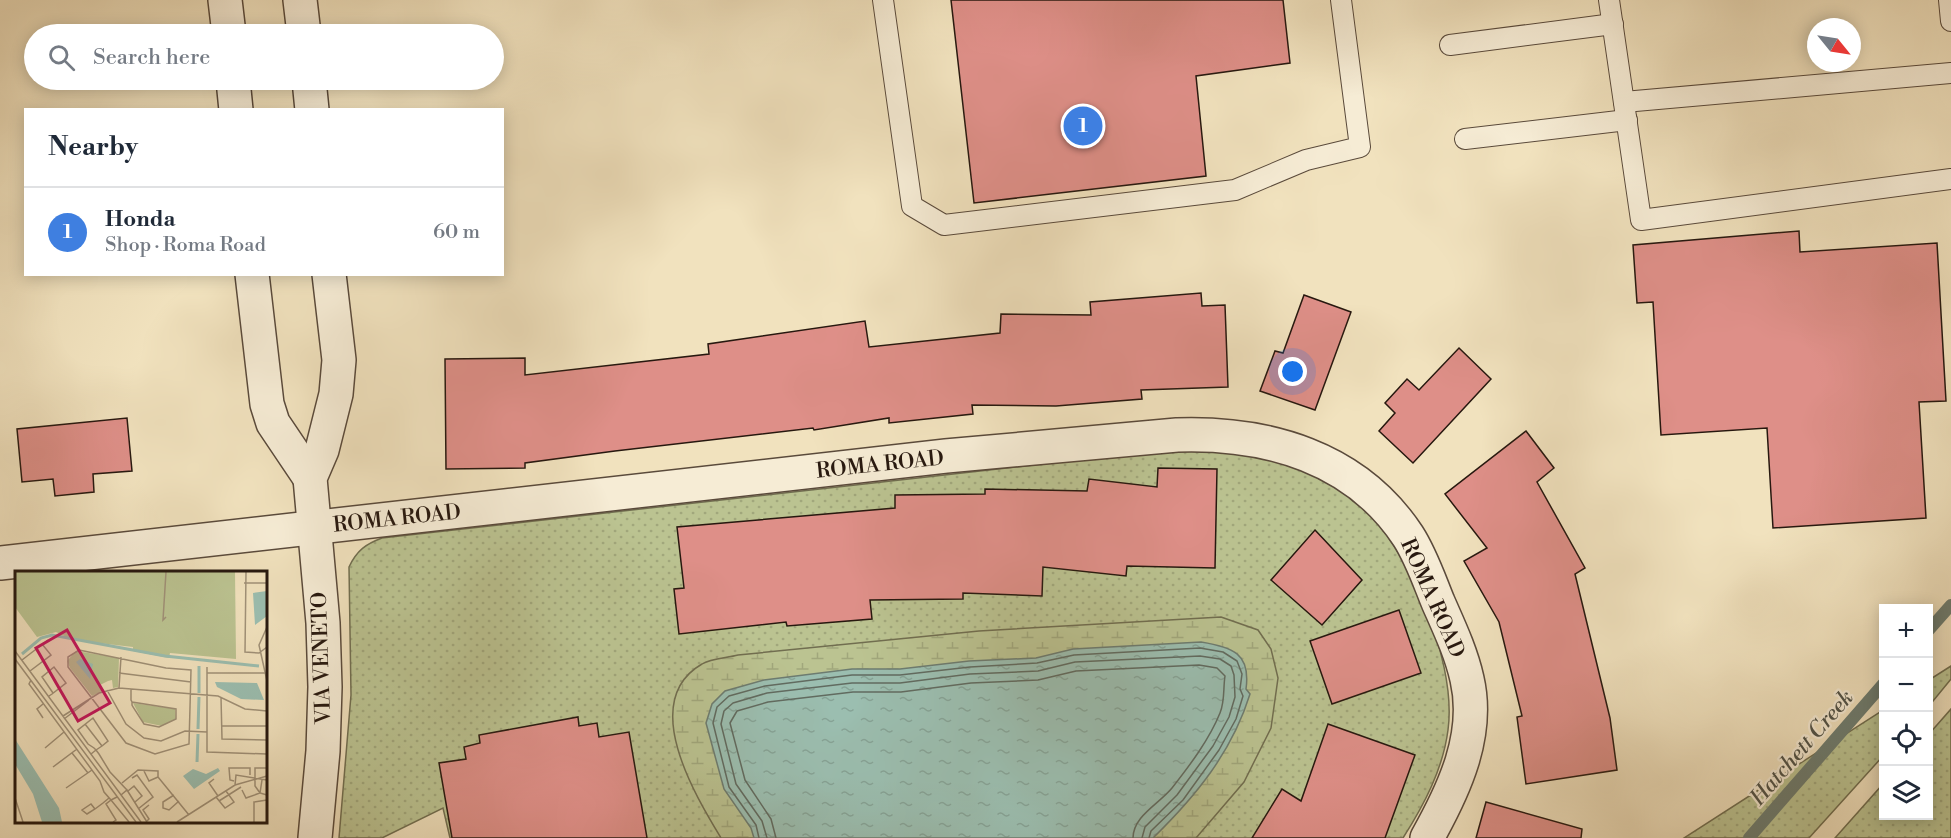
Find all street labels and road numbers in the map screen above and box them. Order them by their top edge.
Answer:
street label: ROMA ROAD [815,445,945,485]
street label: ROMA ROAD [332,499,462,539]
street label: ROMA ROAD [1394,534,1470,662]
street label: VIA VENETO [307,591,337,726]

